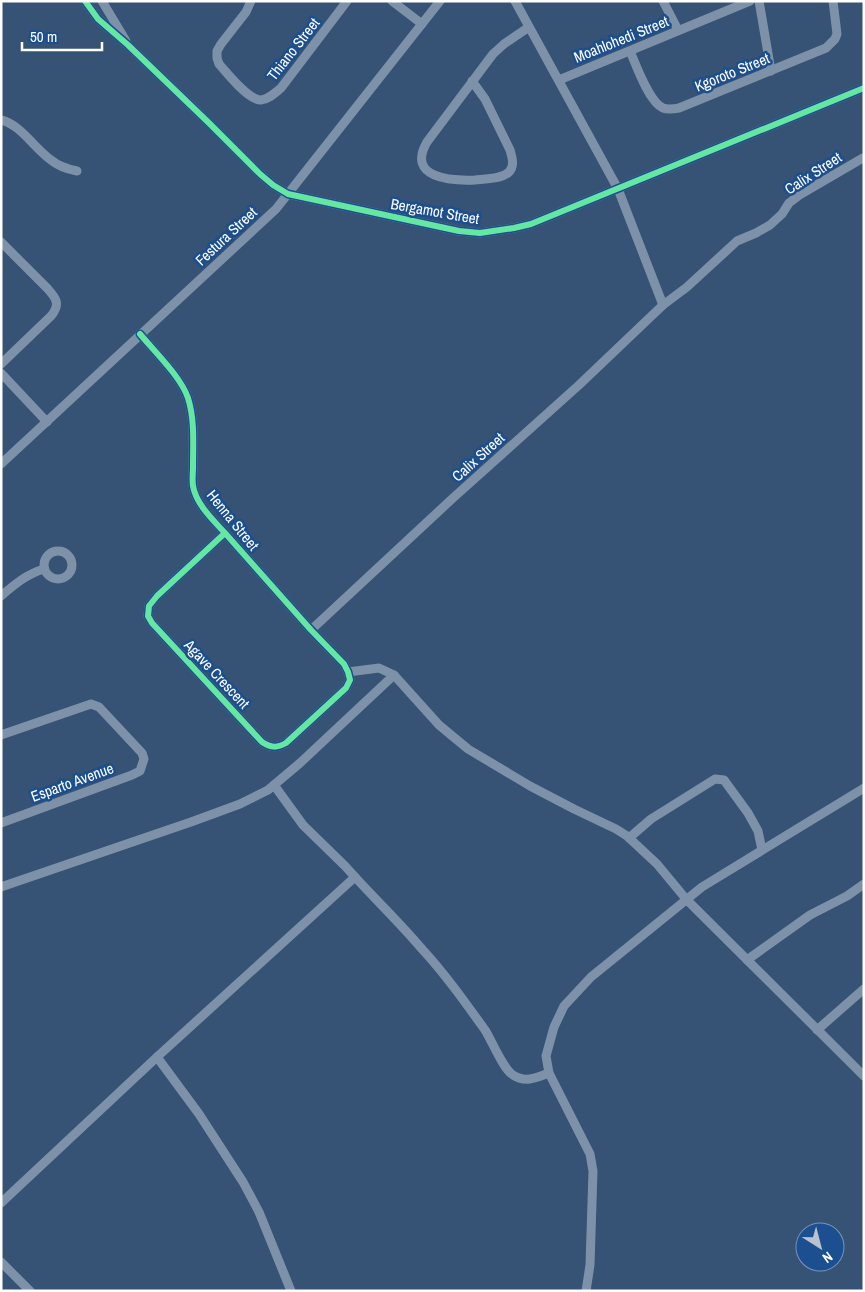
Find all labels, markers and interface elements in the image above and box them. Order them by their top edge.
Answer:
street label: Moahlohedi Street [570,10,672,68]
street label: Thiano Street [262,13,325,85]
scale bar [22,20,102,52]
text: 50 m [30,26,57,47]
street label: Kgoroto Street [691,47,773,97]
street label: Calix Street [780,146,846,199]
street label: Bergamot Street [389,193,481,229]
street label: Festura Street [191,202,262,270]
street label: Calix Street [447,427,509,486]
street label: Henna Street [202,485,264,555]
street label: Agave Crescent [179,634,255,714]
street label: Esparto Avenue [28,757,116,807]
north arrow [795,1222,845,1272]
text: N [819,1248,836,1267]

